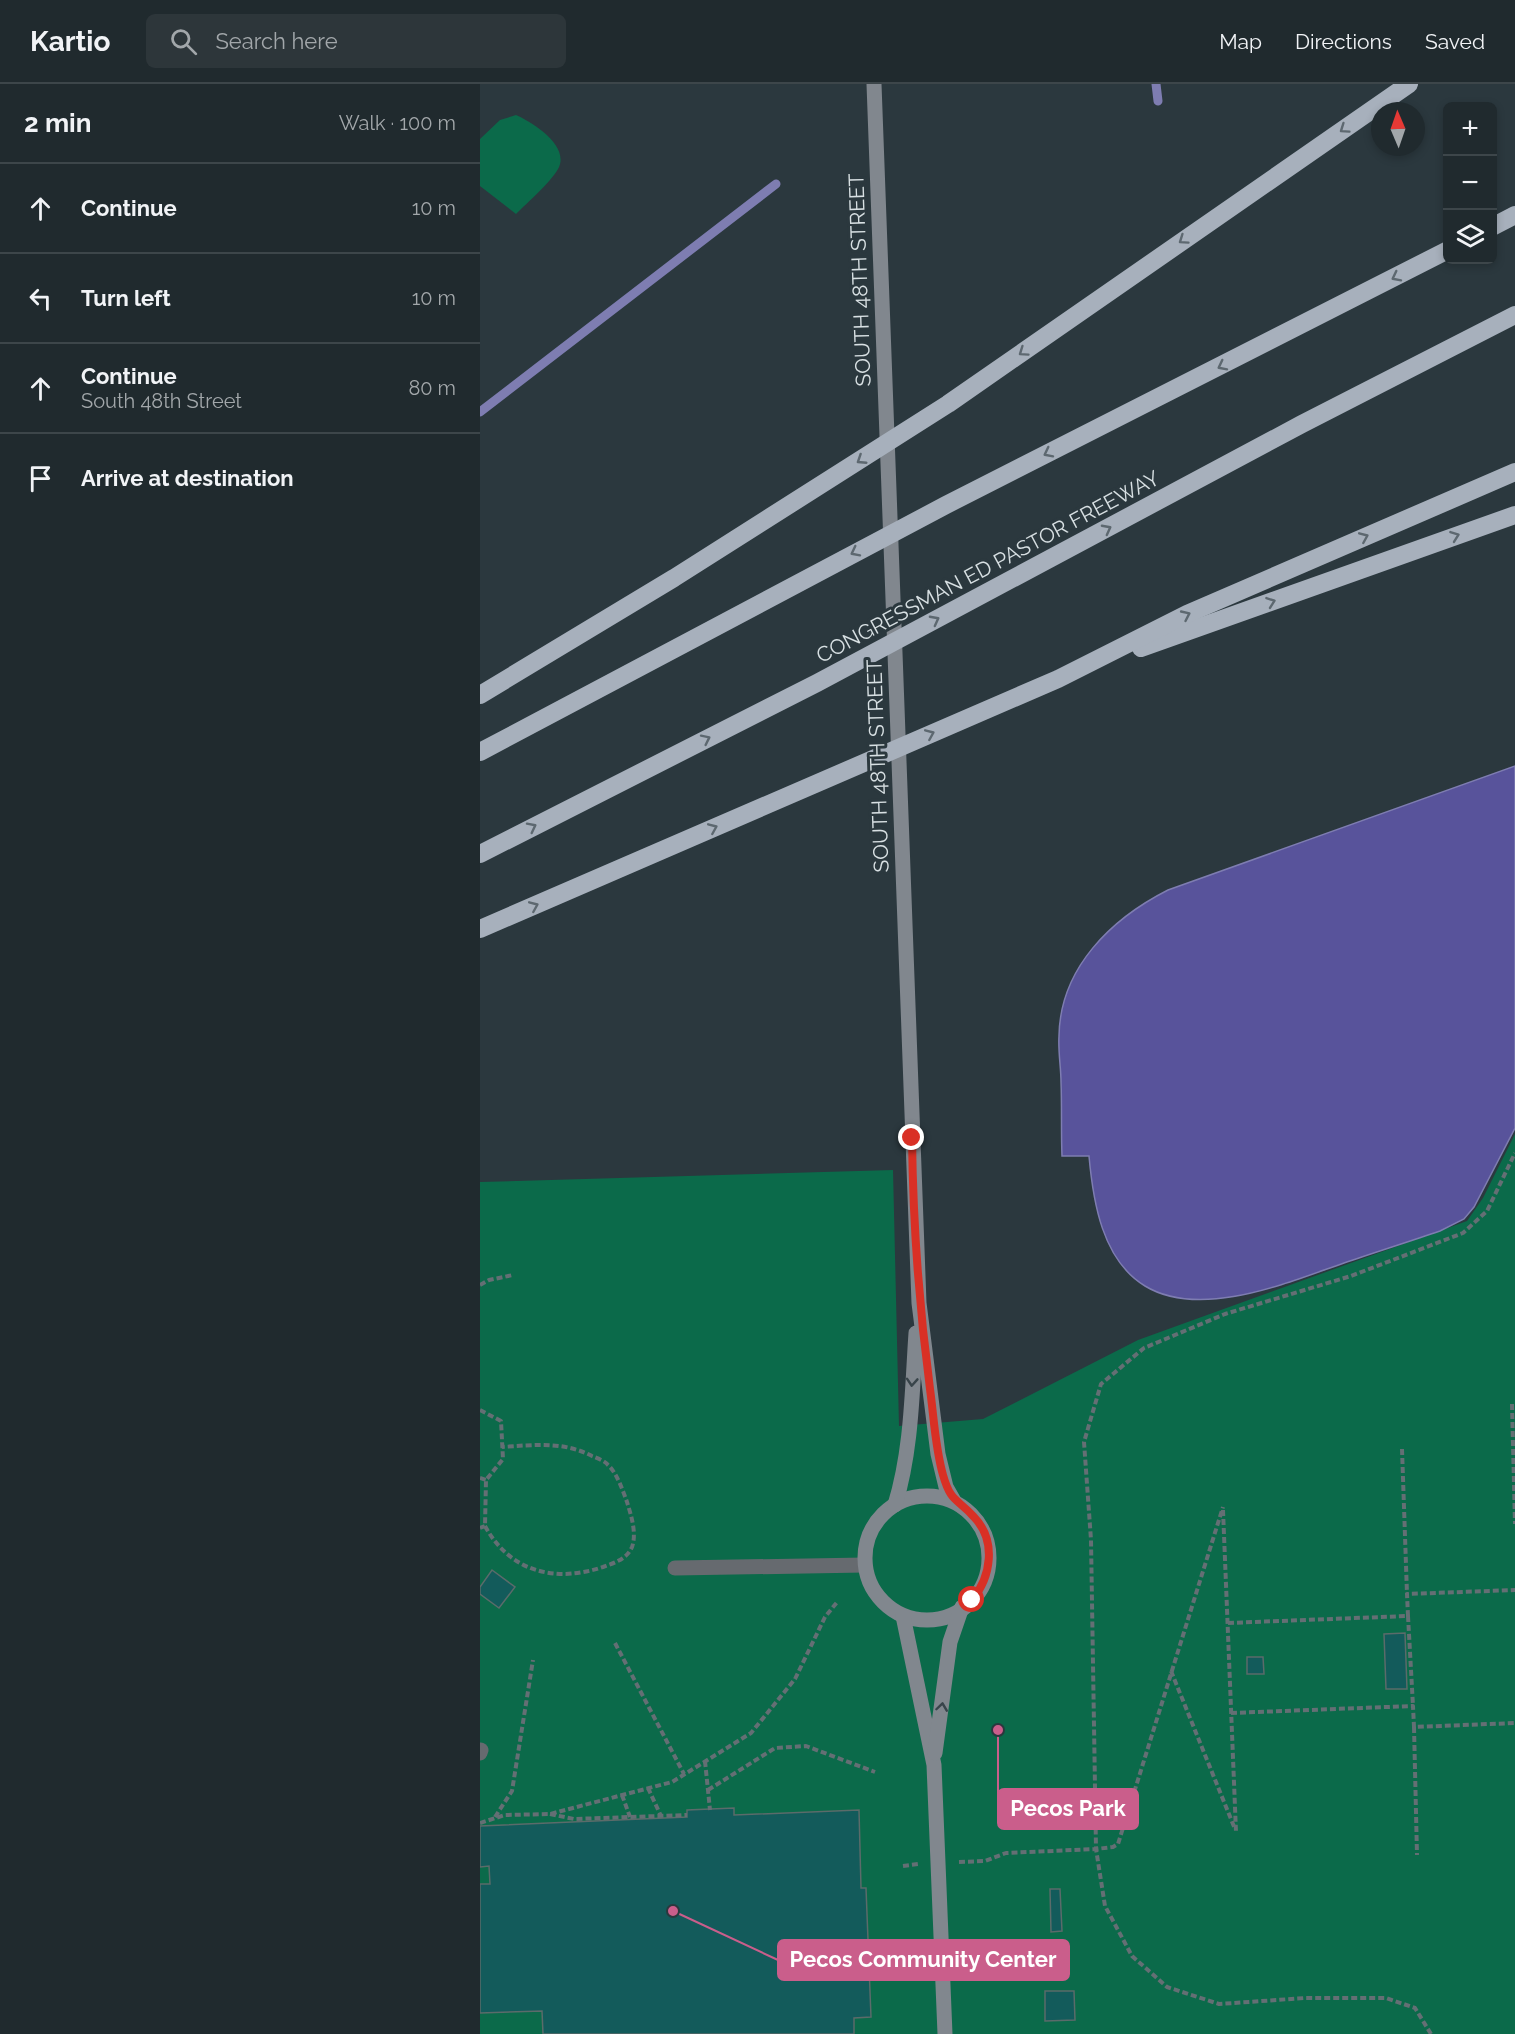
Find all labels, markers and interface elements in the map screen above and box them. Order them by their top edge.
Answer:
search box [146,14,566,68]
text: Kartio [30,25,110,58]
icon: search [167,25,200,58]
text: Search here [215,28,338,54]
text: Map [1219,29,1262,54]
text: Directions [1295,29,1392,54]
text: Saved [1425,29,1485,54]
north arrow [1371,102,1425,156]
map controls [1443,102,1497,264]
button: + [1443,102,1497,156]
text: 2 min [24,108,91,138]
text: Walk · 100 m [339,111,456,135]
one-way arrow [1339,122,1350,133]
button: − [1443,156,1497,210]
street label: SOUTH 48TH STREET [843,173,876,387]
icon: ahead [24,192,57,225]
text: Continue [81,195,177,221]
text: 10 m [412,196,456,220]
button: layers [1443,210,1497,264]
one-way arrow [1179,233,1190,244]
one-way arrow [1391,270,1402,281]
icon: left [24,282,57,315]
text: Turn left [81,285,171,311]
text: 10 m [412,286,456,310]
one-way arrow [1019,345,1030,356]
one-way arrow [1217,358,1228,370]
text: Continue [81,363,177,389]
icon: ahead [24,372,57,405]
text: 80 m [408,376,456,400]
text: South 48th Street [81,389,242,413]
one-way arrow [1043,446,1054,458]
one-way arrow [857,453,868,464]
icon: arrive [24,462,57,495]
text: Arrive at destination [81,465,294,491]
street label: CONGRESSMAN ED PASTOR FREEWAY [812,465,1164,668]
one-way arrow [1101,525,1112,536]
one-way arrow [1449,531,1459,544]
one-way arrow [1358,532,1369,544]
one-way arrow [851,545,862,556]
one-way arrow [1265,596,1276,609]
one-way arrow [1179,611,1190,623]
one-way arrow [929,616,939,627]
street label: SOUTH 48TH STREET [861,659,894,873]
one-way arrow [924,729,935,741]
one-way arrow [700,735,711,747]
one-way arrow [526,823,536,834]
one-way arrow [706,823,717,835]
one-way arrow [527,901,538,913]
route end [898,1124,924,1150]
one-way arrow [906,1378,919,1387]
route start [958,1586,984,1612]
one-way arrow [935,1703,947,1712]
callout: Pecos Park [998,1789,1138,1829]
text: Pecos Park [1010,1795,1126,1821]
callout: Pecos Community Center [778,1940,1069,1980]
text: Pecos Community Center [790,1946,1057,1972]

